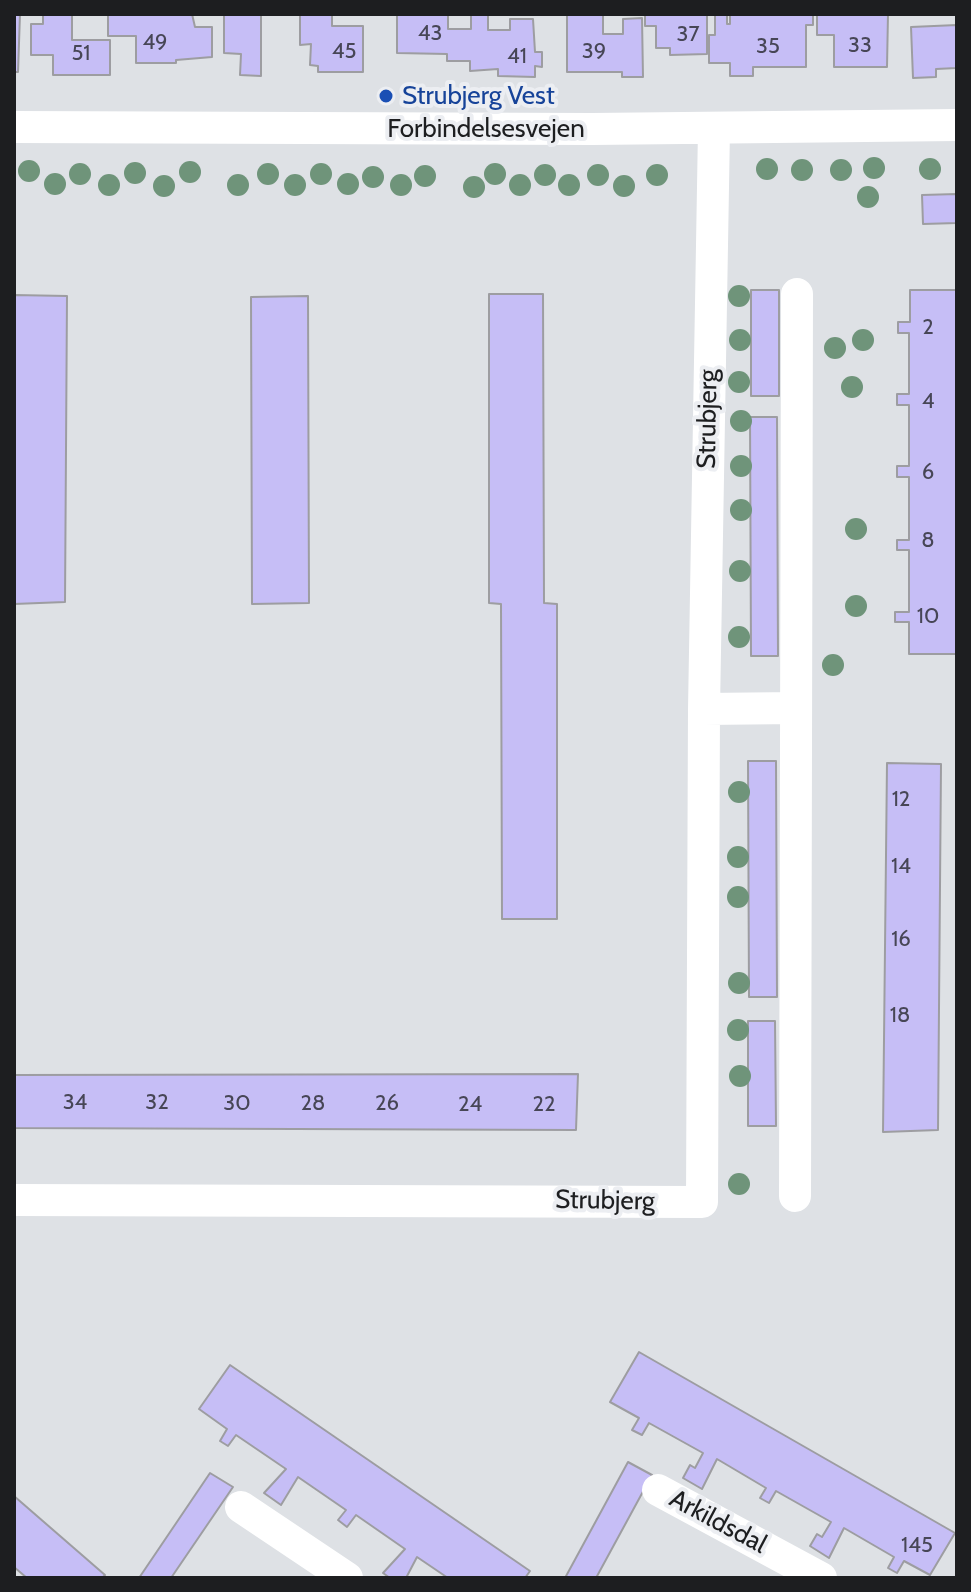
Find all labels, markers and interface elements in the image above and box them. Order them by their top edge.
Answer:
house number: 43 [418,21,442,47]
house number: 37 [677,22,699,48]
house number: 49 [142,30,168,56]
house number: 33 [848,33,872,59]
house number: 35 [756,34,780,60]
house number: 45 [332,39,356,65]
house number: 39 [582,39,606,65]
house number: 51 [71,41,91,67]
house number: 41 [507,44,527,70]
place label: Strubjerg Vest [402,80,555,112]
marker: Strubjerg Vest [377,87,395,105]
street label: Forbindelsesvejen [387,113,585,145]
house number: 2 [922,315,934,341]
street label: Strubjerg [692,369,724,469]
house number: 4 [922,389,934,415]
house number: 6 [922,460,934,486]
house number: 8 [921,528,935,554]
house number: 10 [917,604,939,630]
house number: 12 [892,787,910,813]
house number: 14 [891,854,911,880]
house number: 16 [891,927,911,953]
house number: 18 [890,1003,910,1029]
house number: 34 [63,1090,87,1116]
house number: 32 [145,1090,169,1116]
house number: 30 [223,1091,251,1117]
house number: 28 [301,1091,325,1117]
house number: 26 [375,1091,399,1117]
house number: 24 [458,1092,482,1118]
house number: 22 [532,1092,556,1118]
street label: Strubjerg [555,1185,655,1217]
street label: Arkildsdal [664,1483,772,1561]
house number: 145 [901,1533,933,1559]

